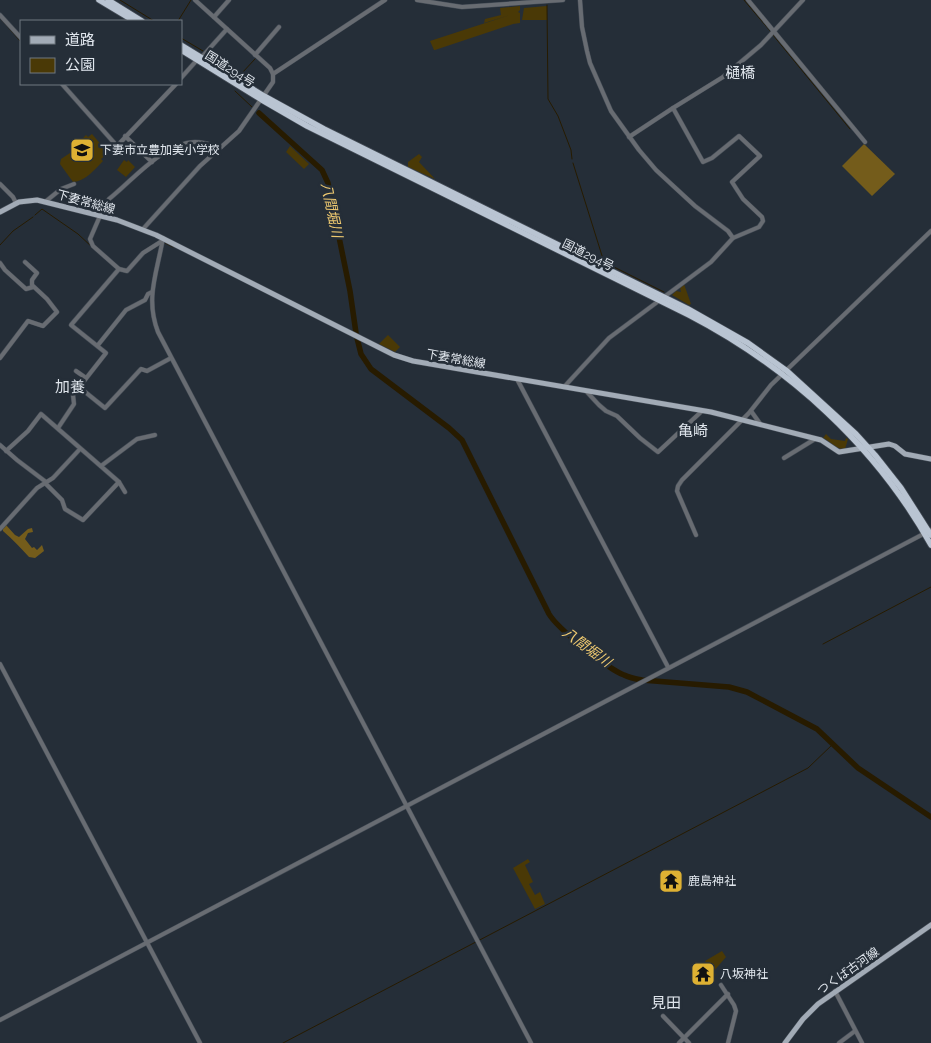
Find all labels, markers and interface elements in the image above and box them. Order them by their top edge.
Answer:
legend [20,20,182,85]
text: 道路 [65,31,95,49]
street label: 国道294号 [203,48,257,90]
text: 公園 [65,56,95,74]
district label: 樋橋 [725,64,755,82]
school or university icon: 下妻市立豊加美小学校 [69,137,95,163]
place label: 下妻市立豊加美小学校 [100,143,220,157]
water label: 八間堀川 [318,181,346,241]
street label: 下妻常総線 [55,187,117,217]
street label: 国道294号 [560,236,616,274]
street label: 下妻常総線 [425,347,487,371]
district label: 加養 [55,378,85,396]
district label: 亀崎 [678,422,708,440]
water label: 八間堀川 [560,624,616,671]
temple icon: 鹿島神社 [658,868,684,894]
place label: 鹿島神社 [688,874,736,888]
street label: つくば古河線 [814,945,882,997]
temple icon: 八坂神社 [690,961,716,987]
place label: 八坂神社 [720,967,768,981]
district label: 見田 [651,994,681,1012]

